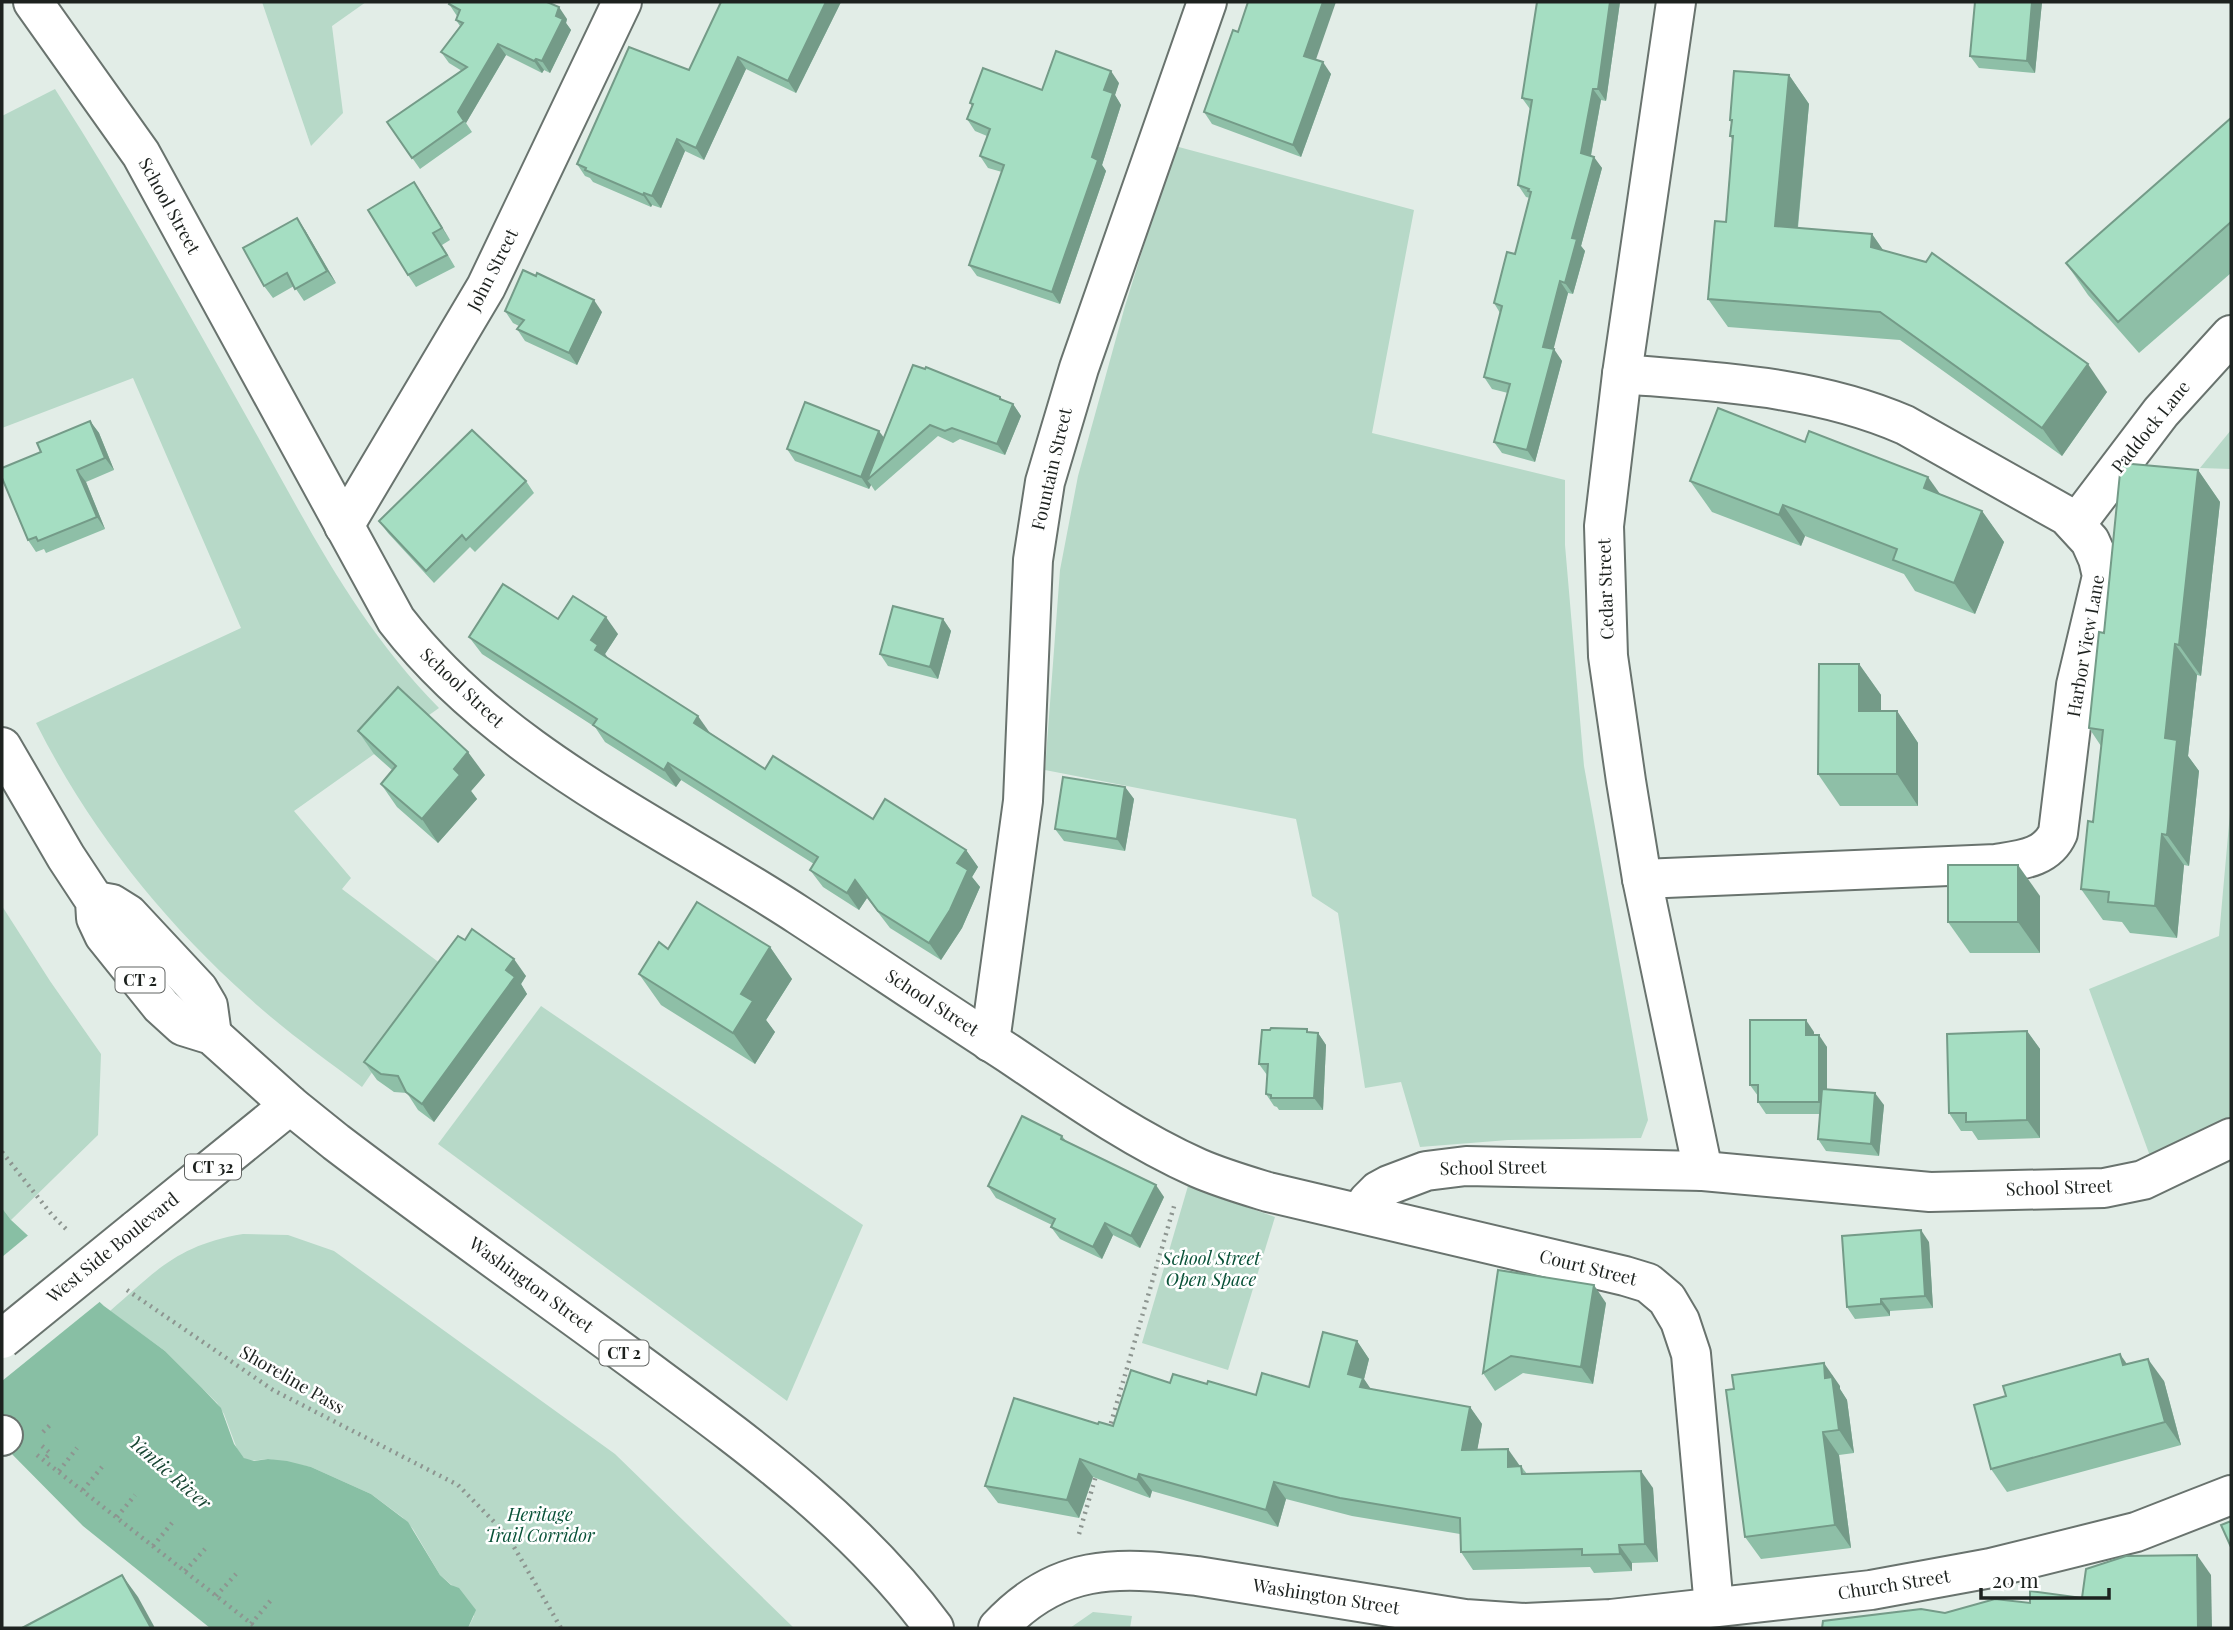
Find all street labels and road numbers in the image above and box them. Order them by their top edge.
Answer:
street label: School Street [134,153,207,258]
street label: John Street [461,224,523,316]
street label: Paddock Lane [2106,375,2195,478]
street label: Fountain Street [1025,405,1077,532]
street label: Cedar Street [1591,537,1619,640]
street label: Harbor View Lane [2061,573,2109,719]
street label: School Street [416,642,510,733]
street label: School Street [881,963,984,1042]
road number: CT 2 [116,968,164,992]
road number: CT 32 [185,1154,241,1180]
street label: School Street [1439,1154,1547,1180]
street label: School Street [2005,1173,2113,1201]
street label: West Side Boulevard [41,1186,184,1309]
street label: Washington Street [464,1230,599,1338]
street label: Court Street [1537,1243,1640,1291]
street label: Shoreline Pass [236,1339,349,1419]
road number: CT 2 [600,1340,648,1366]
street label: Church Street [1836,1563,1952,1605]
street label: Washington Street [1250,1572,1402,1620]

